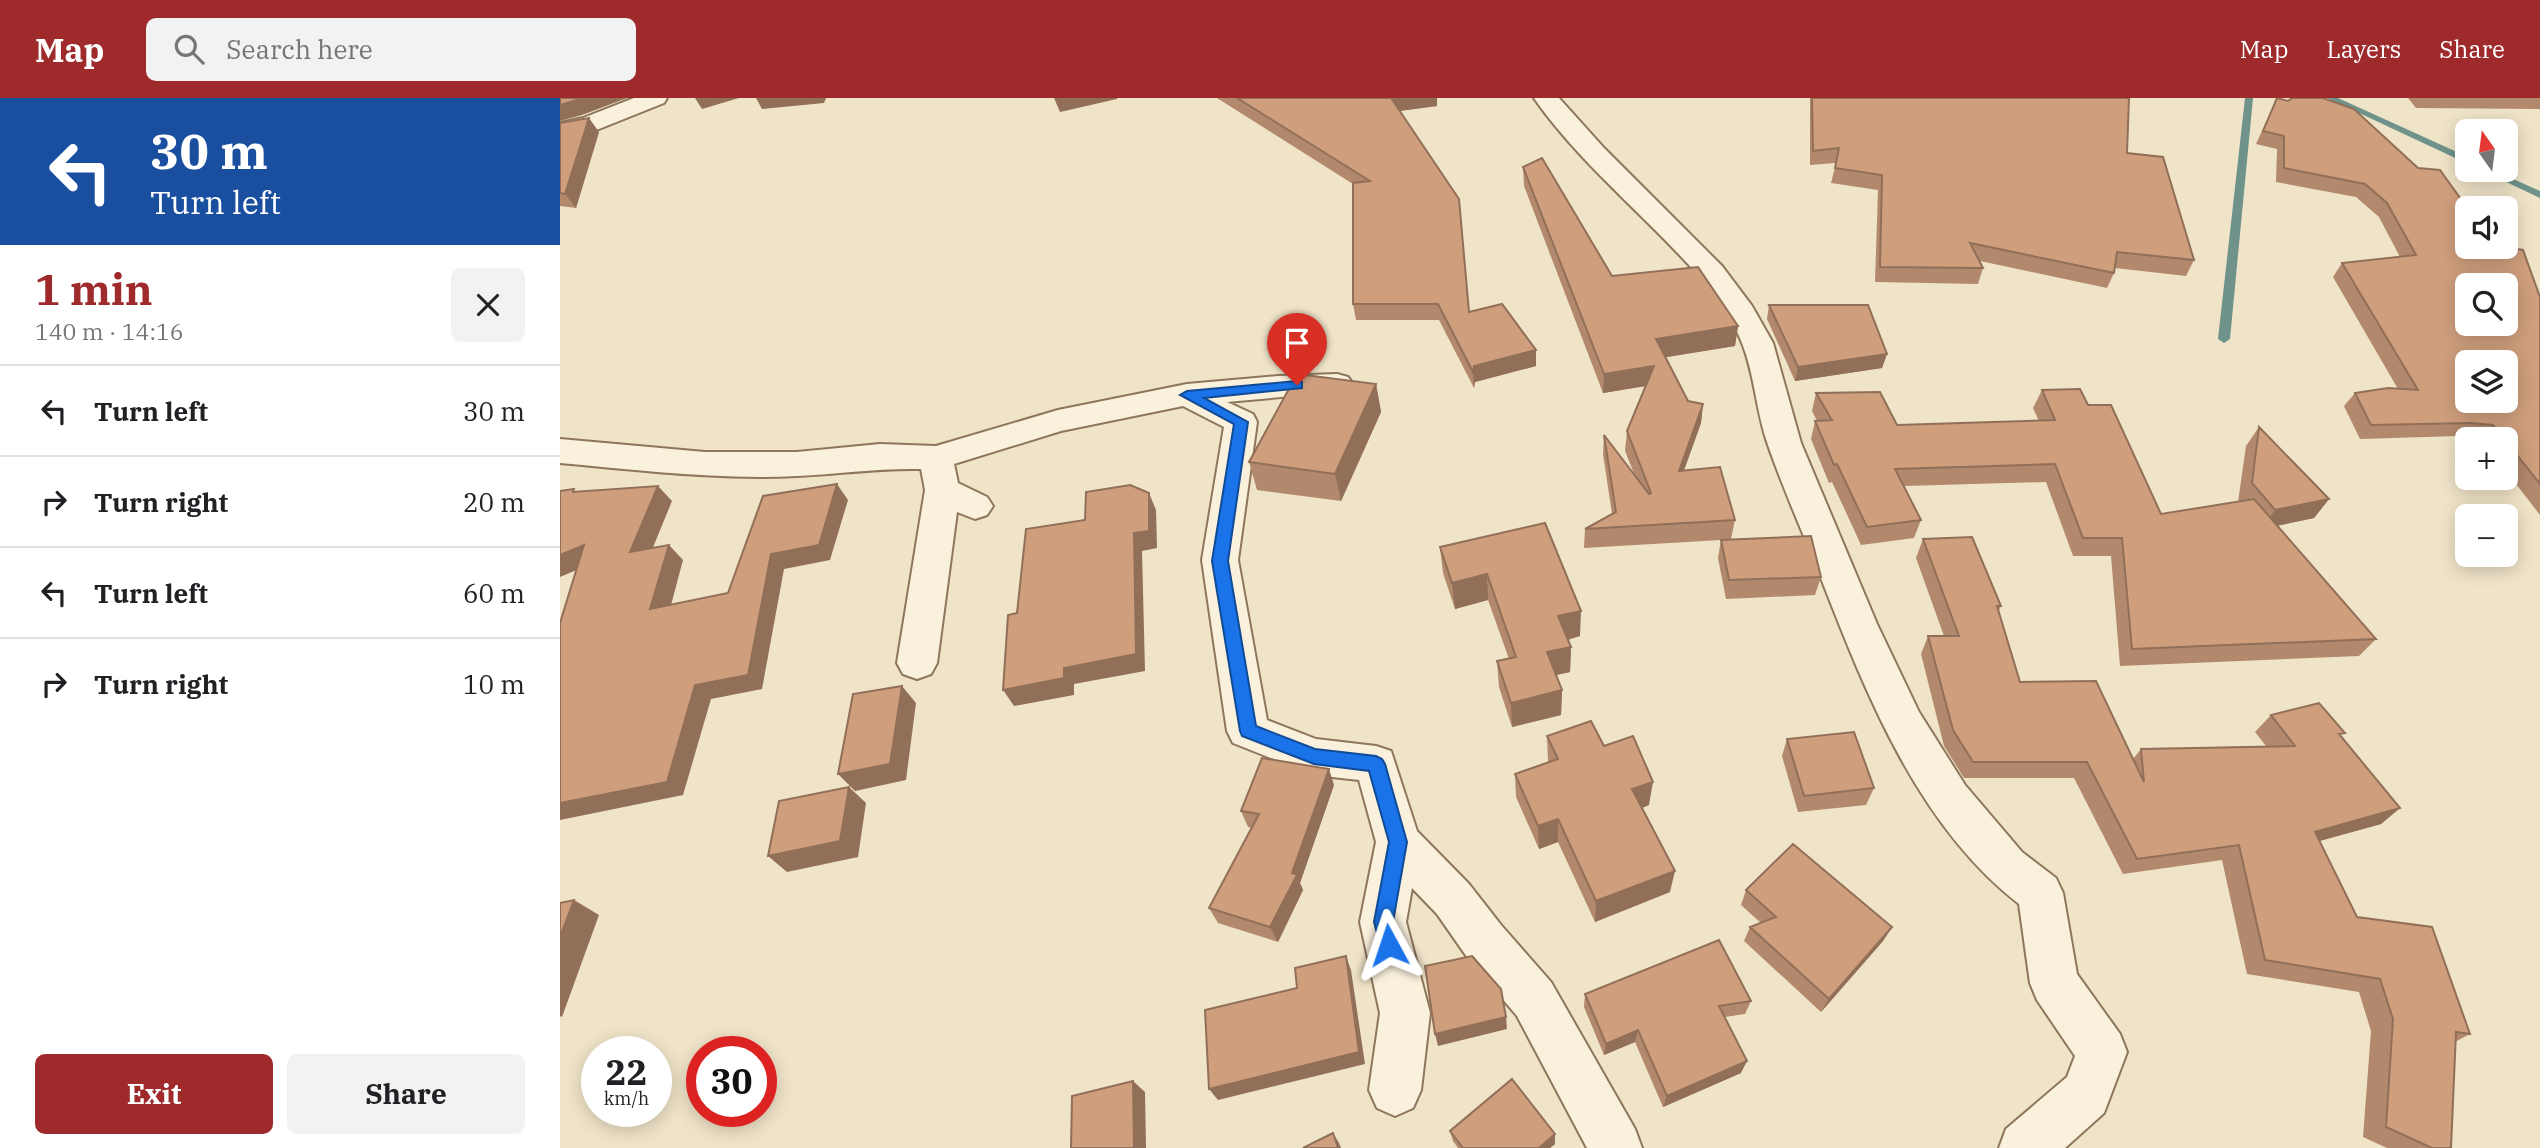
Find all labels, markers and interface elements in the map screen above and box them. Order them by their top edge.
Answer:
search box [146,18,636,81]
text: Map [35,28,104,71]
icon: search [170,30,208,68]
text: Search here [226,32,373,66]
text: Map [2240,33,2288,65]
text: Layers [2326,33,2401,65]
text: Share [2439,33,2505,65]
text: 30 m [150,119,268,182]
north arrow [2455,119,2518,182]
map controls [2455,119,2518,567]
icon: left [35,126,126,217]
text: Turn left [150,181,281,223]
button: sound [2455,196,2518,259]
text: 1 min [35,262,153,317]
button: close [451,268,525,342]
button: search [2455,273,2518,336]
pin [1267,313,1327,385]
text: 140 m · 14:16 [35,316,184,346]
icon: arrive [1278,324,1316,362]
button: layers [2455,350,2518,413]
icon: left [35,392,73,430]
text: Turn left [94,394,208,428]
text: 30 m [463,394,525,428]
button: + [2455,427,2518,490]
icon: right [35,483,73,521]
text: Turn right [94,485,228,519]
text: 20 m [463,485,525,519]
button: − [2455,504,2518,567]
icon: left [35,574,73,612]
text: Turn left [94,576,208,610]
text: 60 m [463,576,525,610]
icon: right [35,665,73,703]
text: Turn right [94,667,228,701]
text: 10 m [463,667,525,701]
position arrow [1352,908,1426,982]
speed limit sign: 30 [686,1036,777,1127]
text: 22 [605,1049,648,1095]
button: Exit [35,1054,273,1134]
button: Share [287,1054,525,1134]
text: km/h [604,1087,649,1110]

